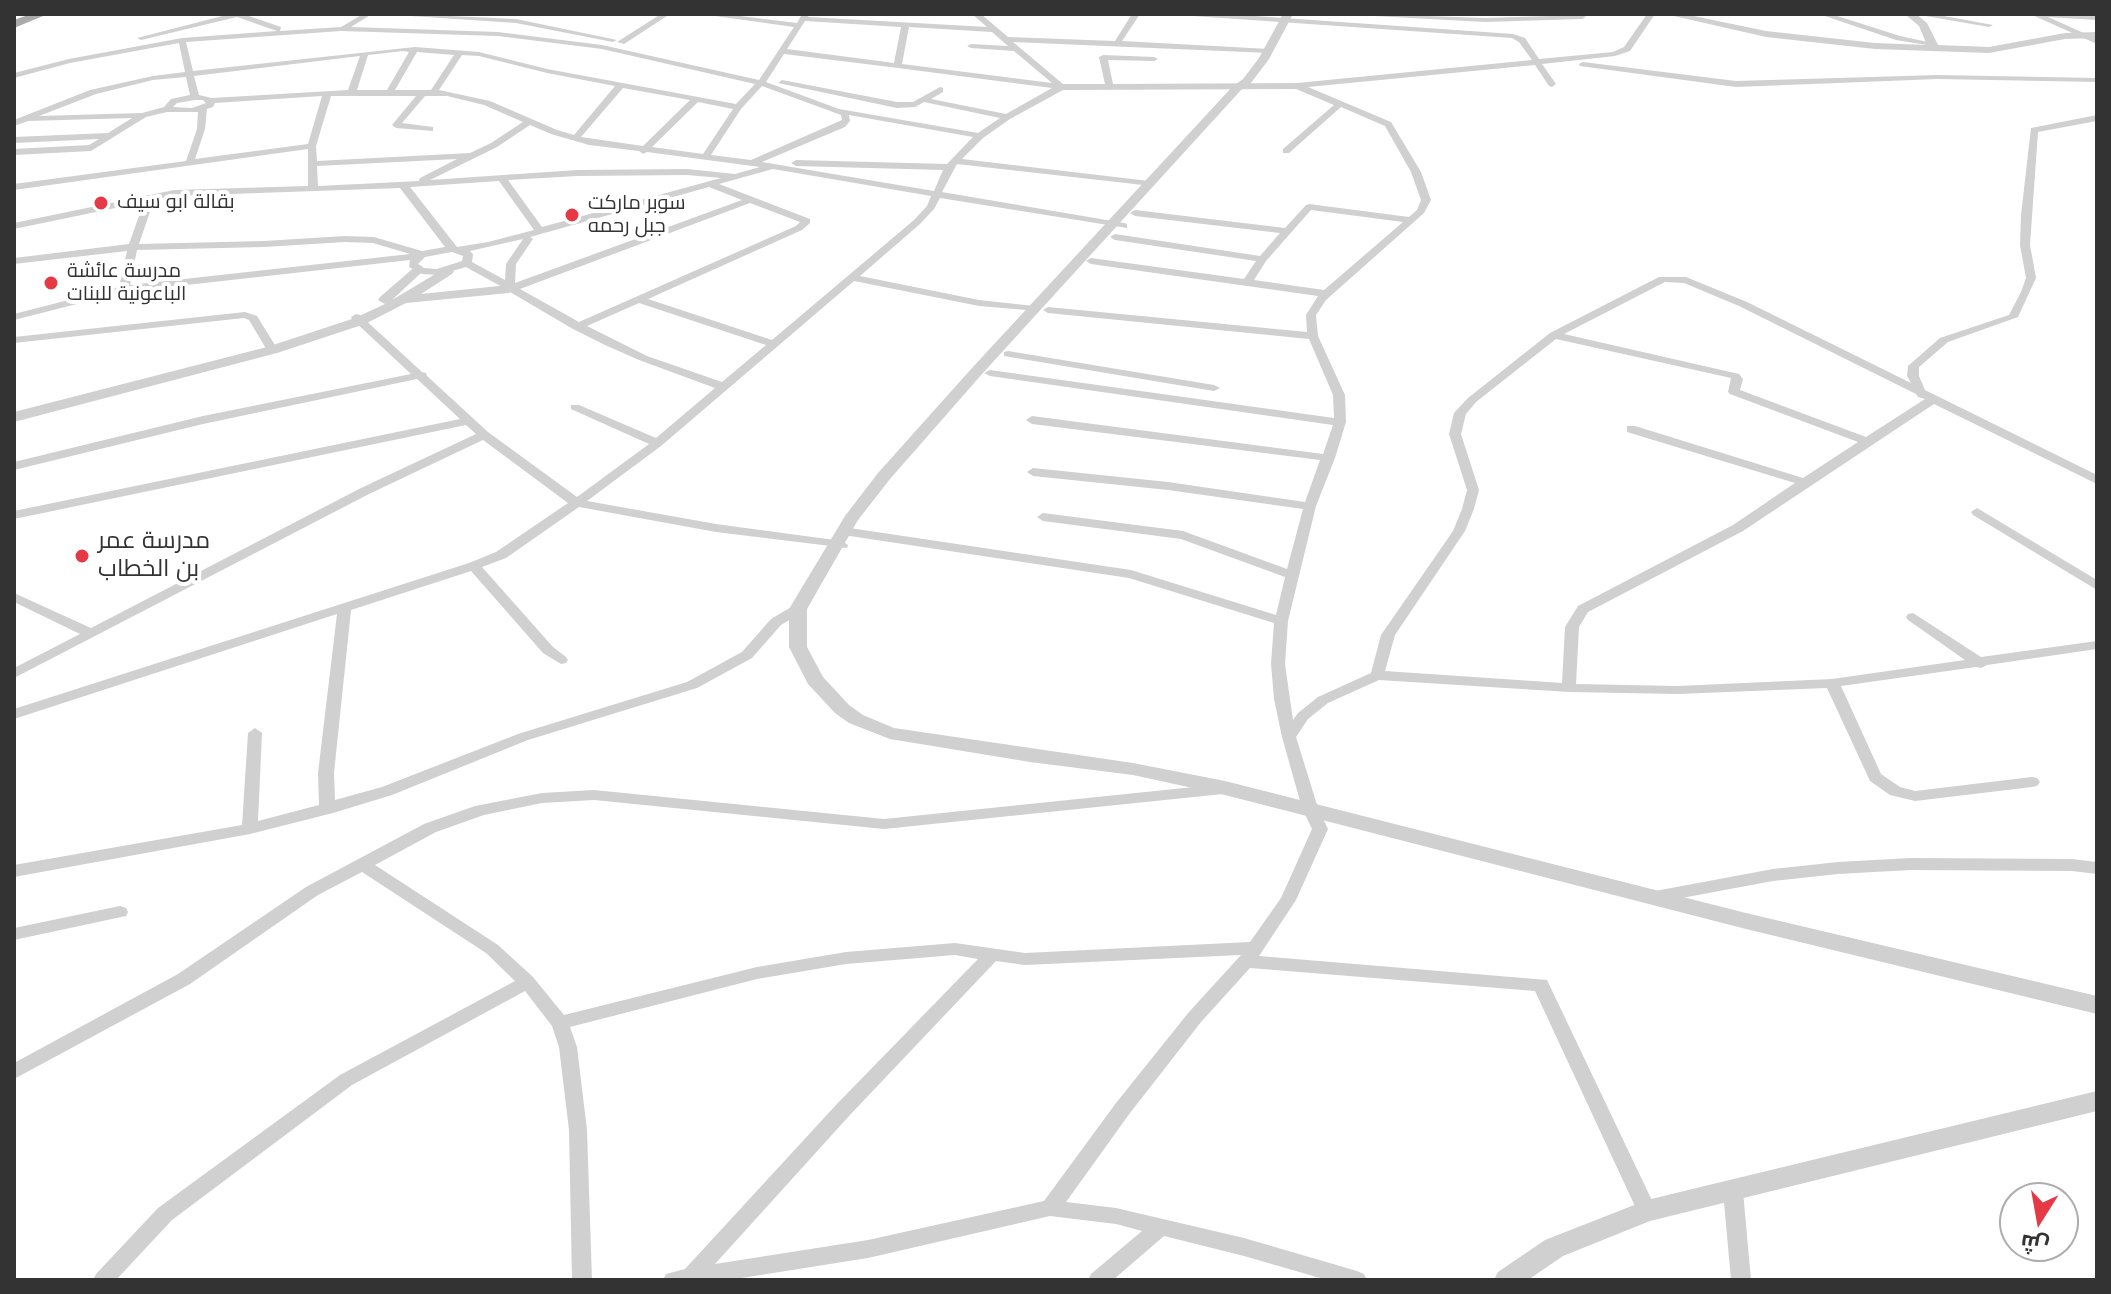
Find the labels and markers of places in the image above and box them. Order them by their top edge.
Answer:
place label: بقالة ابو سيف [117,191,235,215]
place label: سوبر ماركت جبل رحمه [588,192,686,239]
marker: بقالة ابو سيف [92,194,110,212]
marker: سوبر ماركت جبل رحمه [563,206,581,224]
place label: مدرسة عائشة الباعونية للبنات [67,260,186,307]
marker: مدرسة عائشة الباعونية للبنات [42,274,60,292]
place label: مدرسة عمر بن الخطاب [98,528,210,584]
marker: مدرسة عمر بن الخطاب [73,547,91,565]

